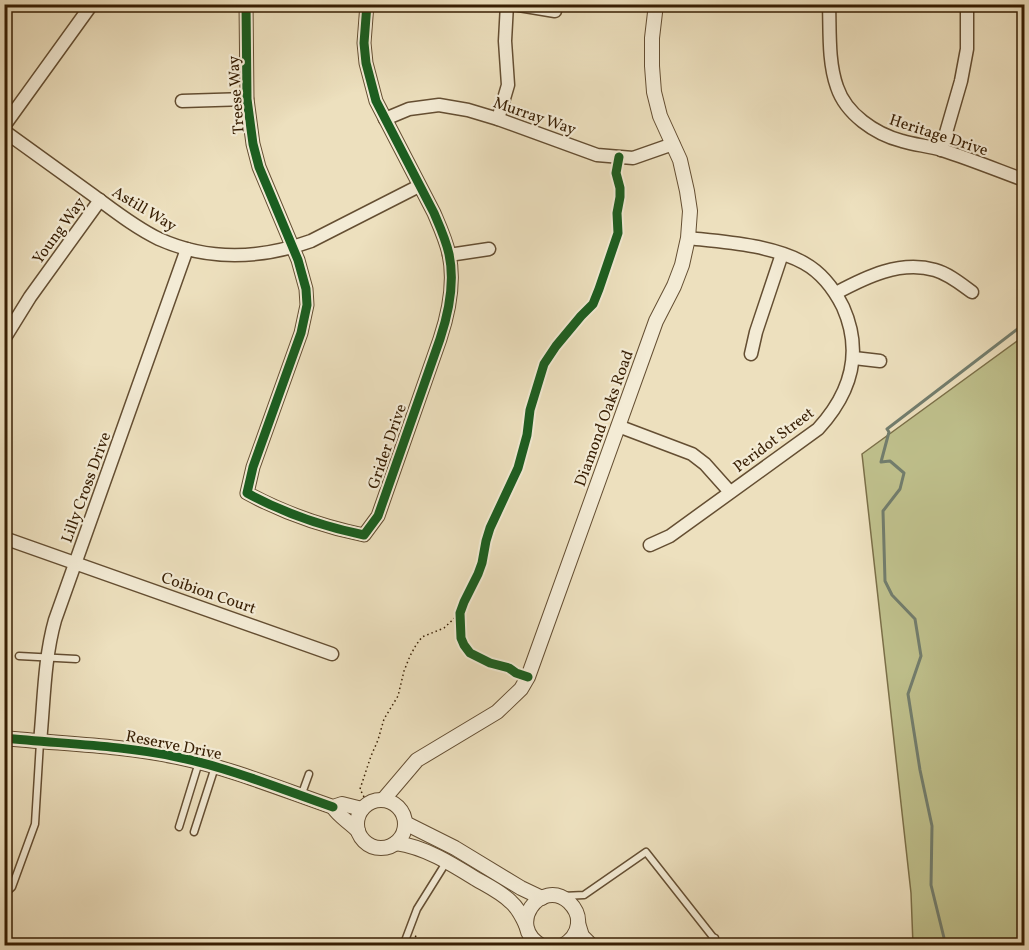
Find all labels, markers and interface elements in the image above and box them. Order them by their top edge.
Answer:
street label: Treese Way [223,54,251,135]
street label: Murray Way [490,92,579,141]
street label: Heritage Drive [886,110,991,162]
street label: Astill Way [107,182,181,238]
street label: Young Way [28,193,92,269]
street label: Diamond Oaks Road [570,348,640,490]
street label: Grider Drive [363,401,413,492]
street label: Peridot Street [729,403,820,478]
street label: Lilly Cross Drive [57,429,117,546]
street label: Coibion Court [158,567,259,621]
street label: Reserve Drive [124,726,224,766]

